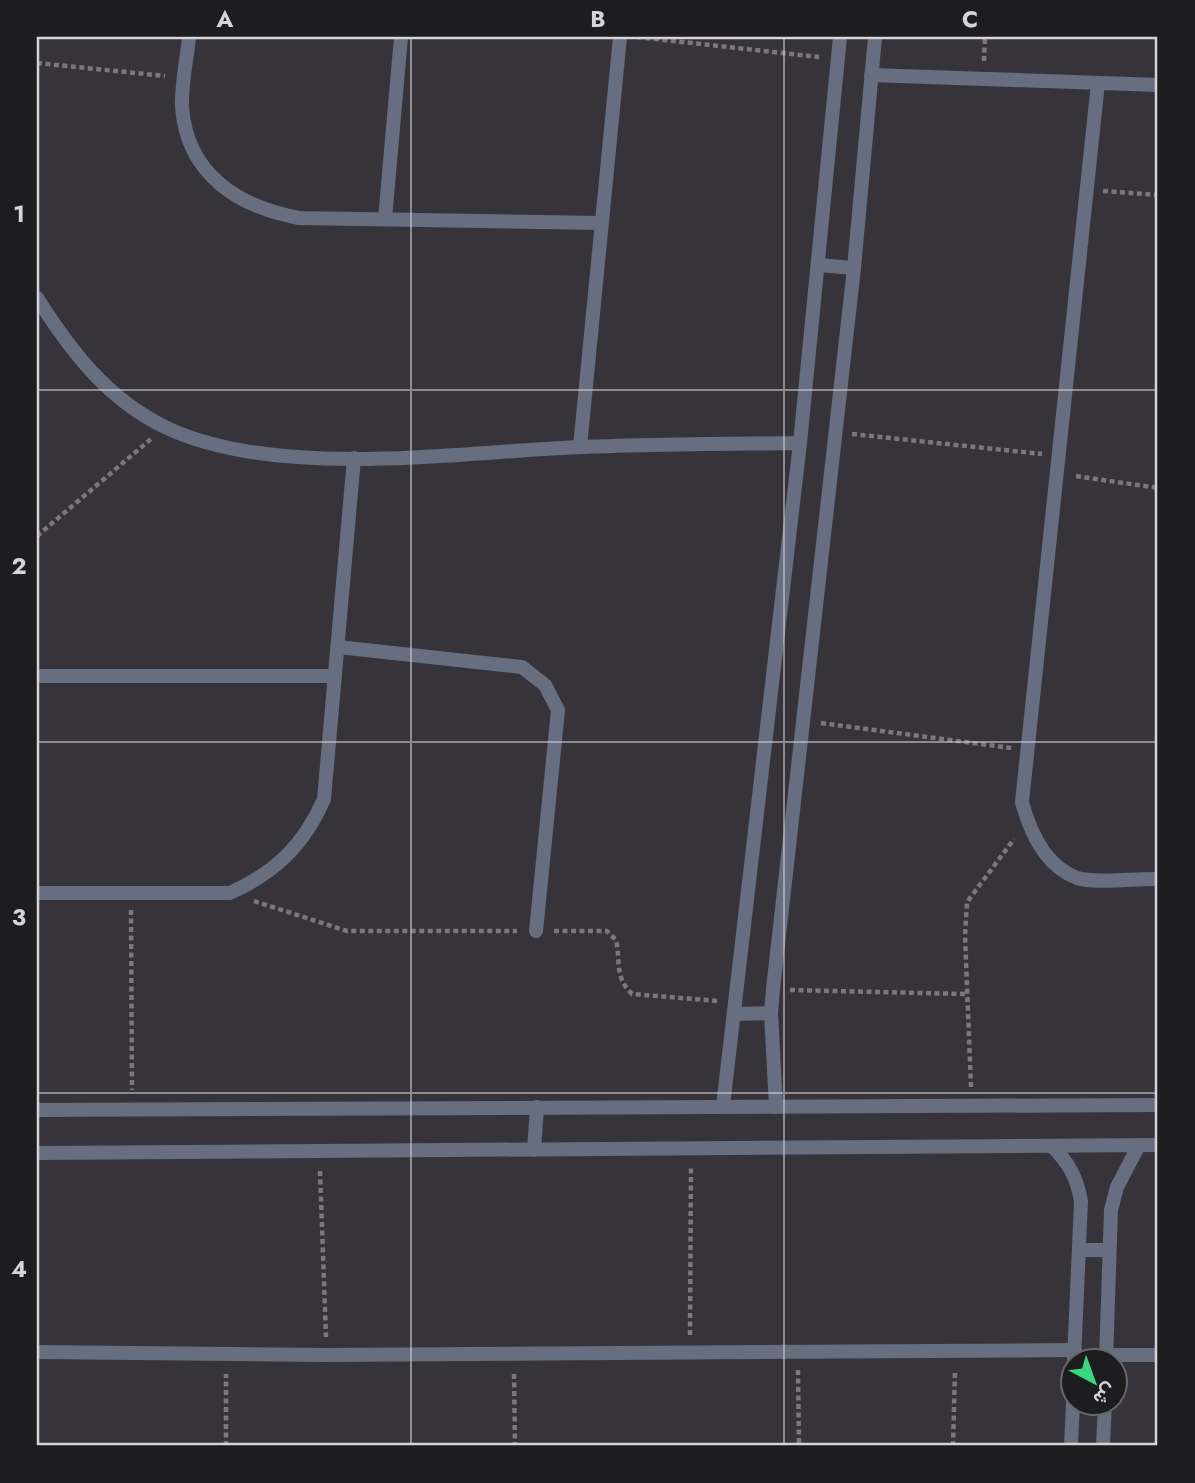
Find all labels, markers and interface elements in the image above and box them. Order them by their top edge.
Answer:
text: A [216,2,234,36]
text: B [590,2,606,36]
text: C [962,2,978,36]
text: 1 [13,197,25,231]
text: 2 [11,549,27,583]
text: 3 [12,900,26,934]
text: 4 [11,1252,27,1286]
north arrow [1058,1346,1128,1416]
text: ش [1087,1377,1122,1412]

